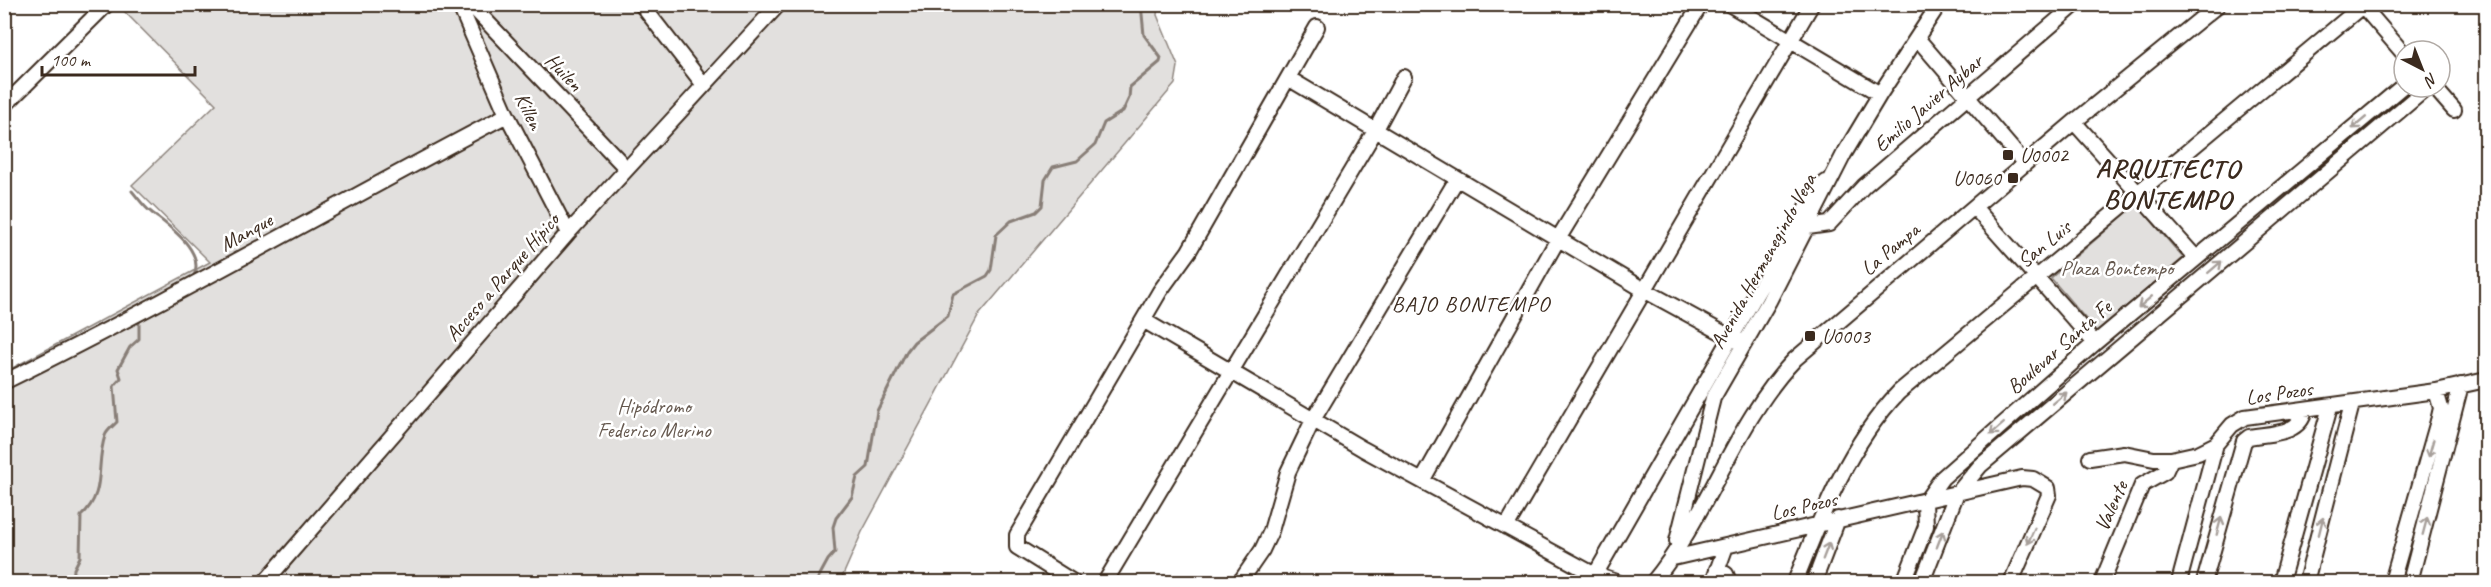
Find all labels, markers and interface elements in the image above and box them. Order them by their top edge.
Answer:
scale bar [42,39,195,77]
north arrow [2392,39,2452,99]
street label: Huilen [540,47,589,97]
street label: Emilio Javier Aybar [1868,47,1990,157]
text: 100 m [51,49,92,71]
text: N [2419,69,2442,92]
street label: Killen [509,88,550,135]
one-way arrow [2351,116,2367,129]
place label: U0002 [2020,142,2069,168]
marker: U0002 [2001,148,2015,162]
district label: ARQUITECTO BONTEMPO [2095,151,2242,216]
place label: U0060 [1953,165,2003,191]
street label: Avenida Hermenegindo Vega [1704,167,1823,353]
marker: U0060 [2006,171,2020,185]
street label: Manque [215,206,278,257]
street label: Acceso a Parque Hípico [439,206,566,346]
street label: San Luis [2012,213,2078,273]
street label: La Pampa [1855,215,1926,281]
park label: Plaza Bontempo [2061,255,2176,281]
one-way arrow [2207,260,2222,274]
district label: BAJO BONTEMPO [1392,290,1551,318]
street label: Boulevar Santa Fe [2001,293,2118,400]
one-way arrow [2137,295,2153,308]
place label: U0003 [1822,323,1871,349]
marker: U0003 [1803,329,1817,343]
street label: Los Pozos [2244,375,2316,411]
one-way arrow [2052,391,2068,404]
park label: Hipódromo Federico Merino [597,393,712,443]
one-way arrow [1990,422,2005,436]
one-way arrow [2425,438,2436,457]
street label: Valente [2089,476,2134,535]
street label: Los Pozos [1769,485,1841,526]
one-way arrow [2214,517,2226,536]
one-way arrow [2315,517,2327,536]
one-way arrow [2420,517,2432,536]
one-way arrow [2025,526,2036,544]
one-way arrow [1935,530,1946,548]
one-way arrow [1822,542,1833,561]

